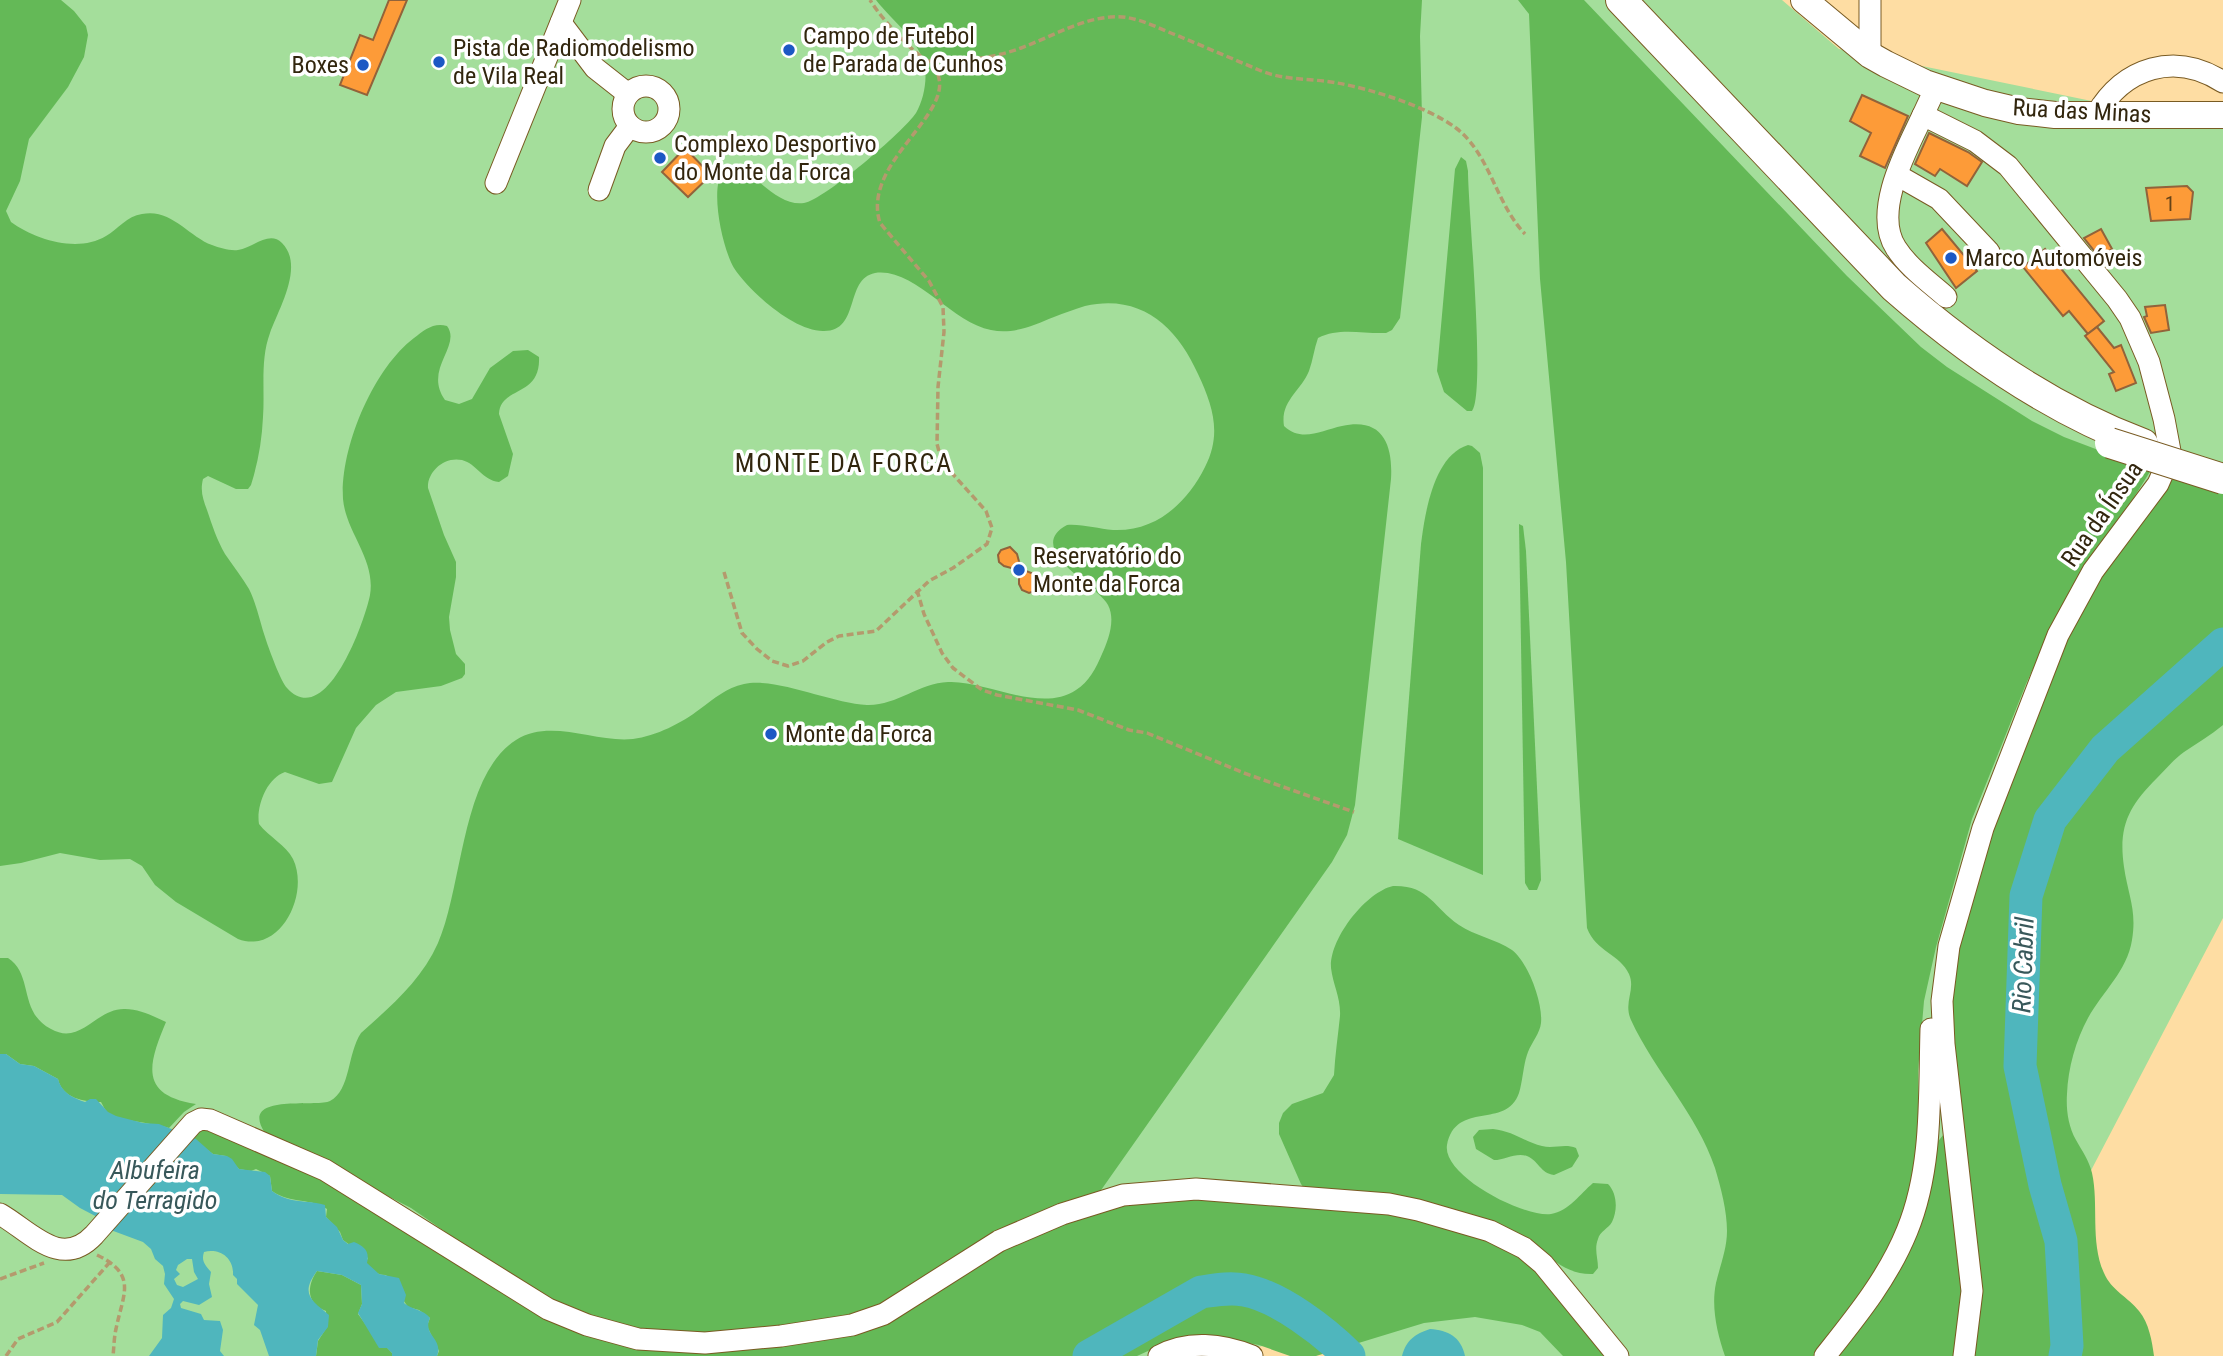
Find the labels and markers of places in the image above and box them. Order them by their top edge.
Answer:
place label: Campo de Futebol de Parada de Cunhos [803,22,1004,78]
place label: Pista de Radiomodelismo de Vila Real [453,34,695,90]
marker: Campo de Futebol de Parada de Cunhos [781,42,797,58]
place label: Boxes [292,51,349,79]
marker: Pista de Radiomodelismo de Vila Real [431,54,447,70]
marker: Boxes [355,57,371,73]
place label: Complexo Desportivo do Monte da Forca [674,130,877,186]
marker: Complexo Desportivo do Monte da Forca [652,150,668,166]
place label: Marco Automóveis [1965,244,2142,272]
marker: Marco Automóveis [1943,250,1959,266]
place label: Reservatório do Monte da Forca [1033,542,1182,598]
marker: Reservatório do Monte da Forca [1011,562,1027,578]
place label: Monte da Forca [785,720,933,748]
marker: Monte da Forca [763,726,779,742]

